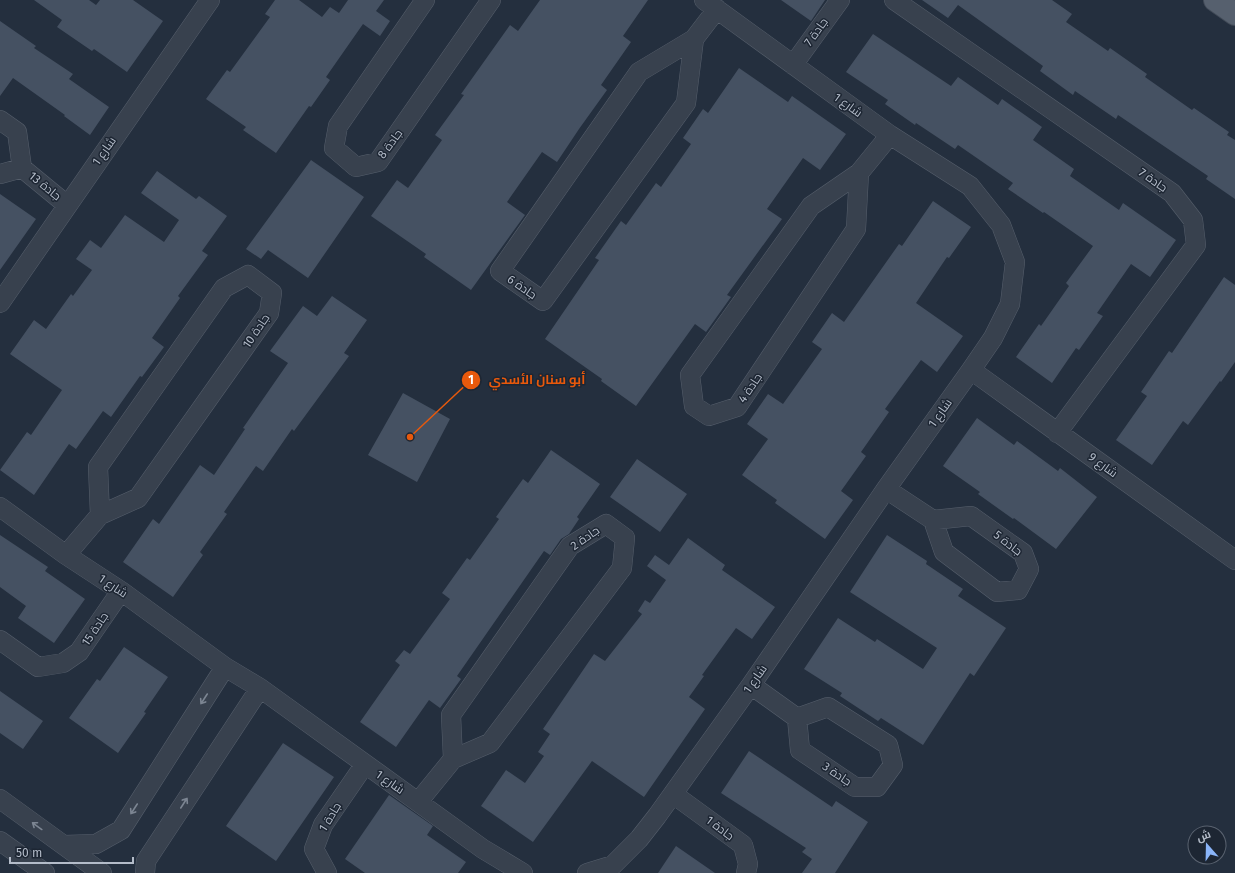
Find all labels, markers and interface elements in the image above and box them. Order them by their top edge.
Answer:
street label: جادة 7 [801,15,831,49]
street label: شارع 1 [830,90,865,121]
street label: جادة 8 [375,127,405,161]
street label: شارع 1 [89,134,120,169]
street label: جادة 7 [1136,165,1170,195]
street label: جادة 13 [26,169,64,203]
street label: جادة 6 [505,272,539,302]
street label: جادة 10 [240,311,272,351]
callout: أبو سنان الأسدي [461,367,593,392]
text: أبو سنان الأسدي [489,371,585,391]
street label: جادة 4 [735,371,765,405]
text: 1 [468,373,474,387]
street label: شارع 1 [925,396,956,431]
street label: شارع 9 [1085,450,1120,481]
street label: جادة 2 [568,523,602,553]
street label: جادة 5 [991,528,1025,558]
street label: شارع 1 [95,571,130,602]
street label: جادة 15 [79,610,111,648]
street label: شارع 1 [740,662,771,697]
one-way arrow [200,694,208,705]
street label: جادة 3 [820,759,854,789]
street label: شارع 1 [372,767,407,798]
one-way arrow [180,798,188,809]
street label: جادة 1 [316,800,344,834]
one-way arrow [130,803,138,814]
street label: جادة 1 [703,813,737,843]
one-way arrow [31,822,42,830]
north arrow [1187,825,1227,865]
text: ش [1195,828,1213,845]
scale bar [10,839,133,865]
text: 50 m [16,846,42,860]

